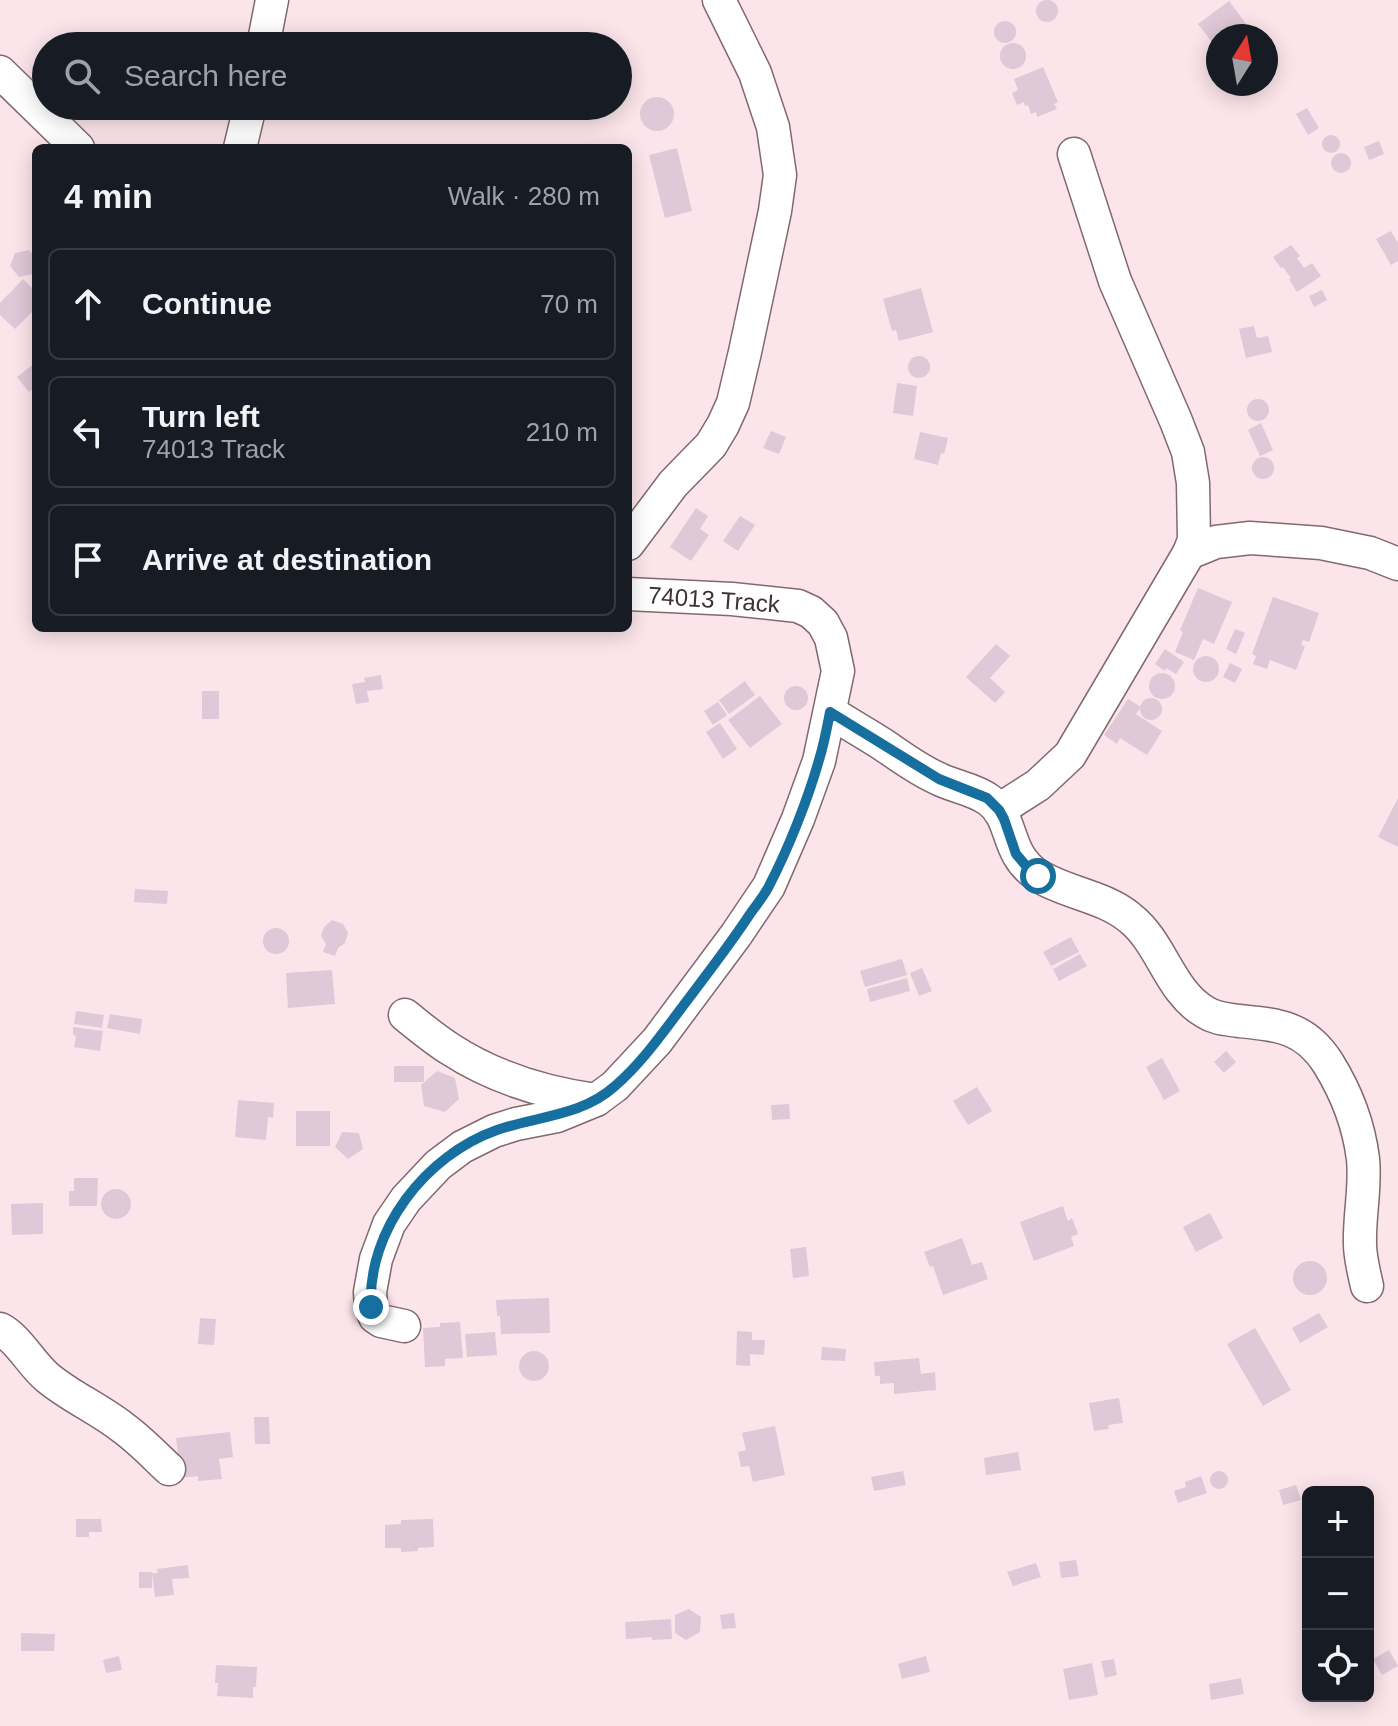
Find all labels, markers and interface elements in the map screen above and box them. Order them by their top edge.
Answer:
north arrow [1206,24,1278,96]
search box [32,32,632,120]
icon: search [60,54,104,98]
text: Search here [124,59,287,92]
text: 4 min [64,177,153,215]
text: Walk · 280 m [448,181,600,211]
icon: ahead [66,282,110,326]
text: Continue [142,287,272,320]
text: 70 m [540,289,598,319]
text: Turn left [142,400,260,433]
icon: left [66,410,110,454]
text: 210 m [526,417,598,447]
text: 74013 Track [142,434,285,464]
icon: arrive [66,538,110,582]
text: Arrive at destination [142,543,432,576]
street label: 74013 Track [647,581,782,618]
route start [1020,858,1056,894]
route end [353,1289,389,1325]
map controls [1302,1486,1374,1702]
button: + [1302,1486,1374,1558]
button: − [1302,1558,1374,1630]
button: locate [1302,1630,1374,1702]

